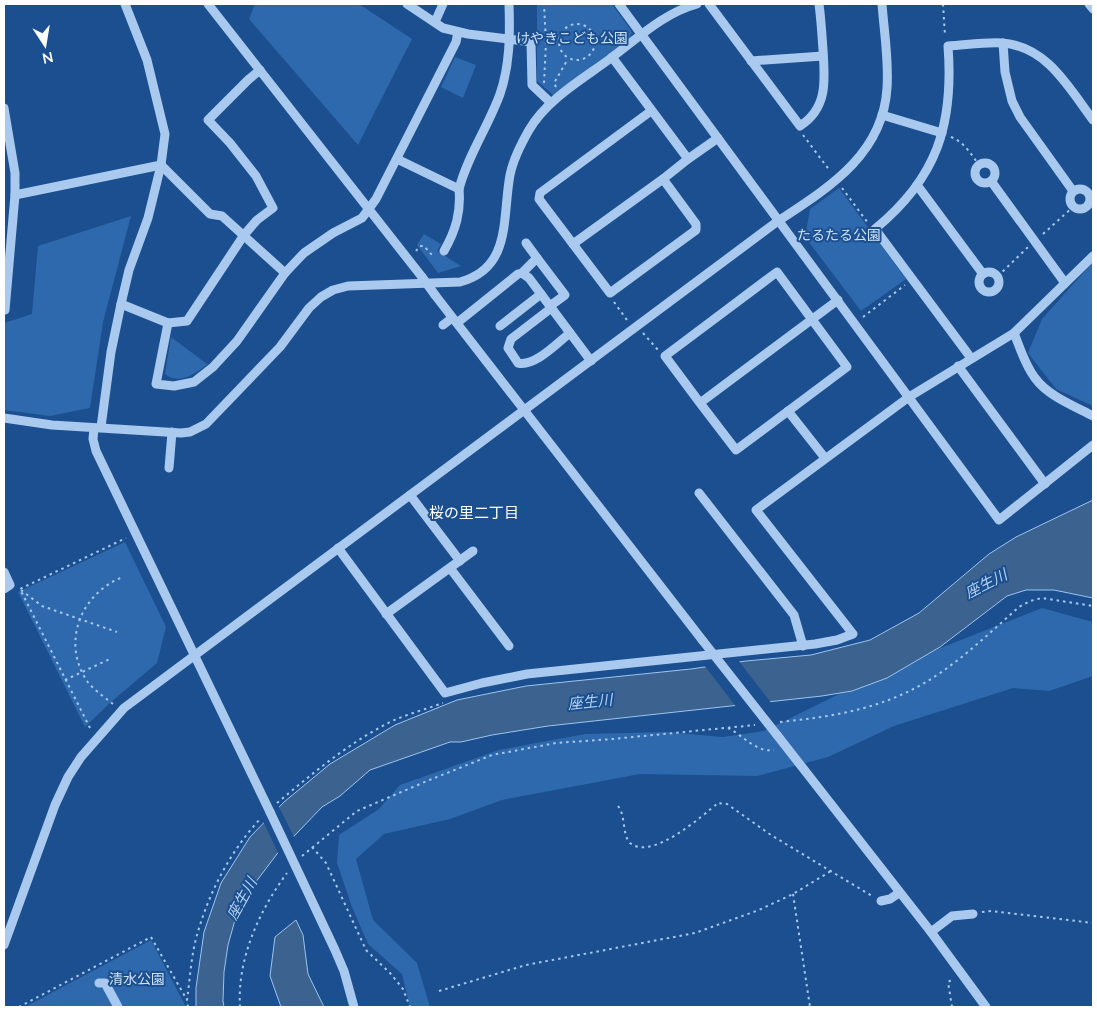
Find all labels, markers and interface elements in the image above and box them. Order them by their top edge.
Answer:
north arrow [20,20,70,70]
park label: けやきこども公園 [516,29,628,46]
text: N [41,49,55,68]
park label: たるたる公園 [797,226,881,243]
district label: 桜の里二丁目 [429,503,519,521]
water label: 座生川 [961,564,1011,601]
water label: 座生川 [567,689,615,712]
water label: 座生川 [222,873,261,923]
park label: 清水公園 [109,970,165,987]

